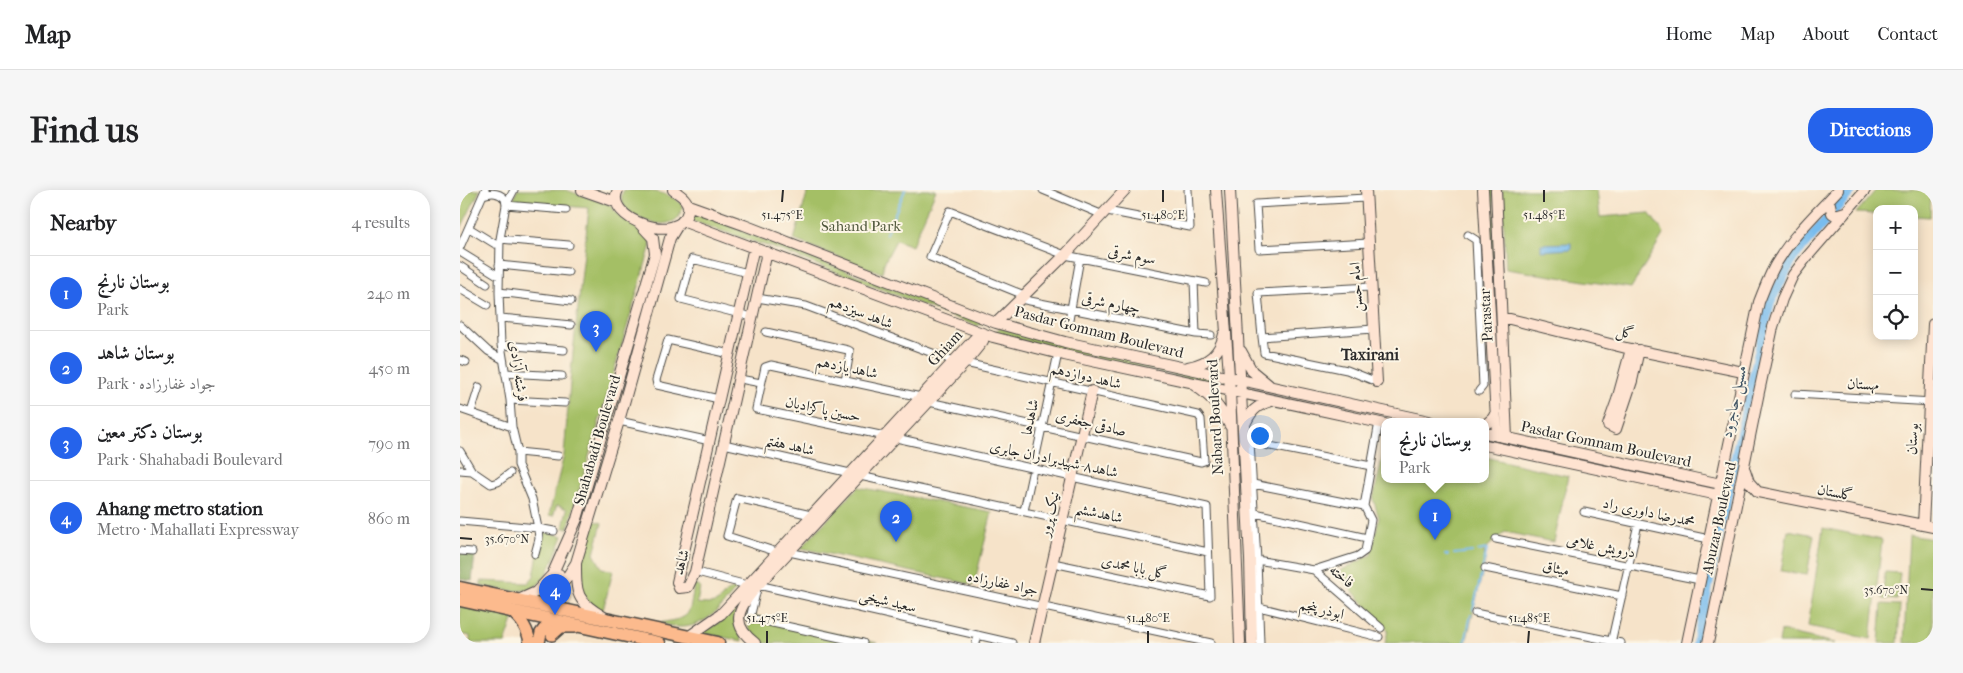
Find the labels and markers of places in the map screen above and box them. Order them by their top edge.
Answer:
pin: 3 [580,311,612,352]
pin: 1 [1419,499,1451,540]
pin: 2 [880,501,912,542]
pin: 4 [539,574,571,615]

